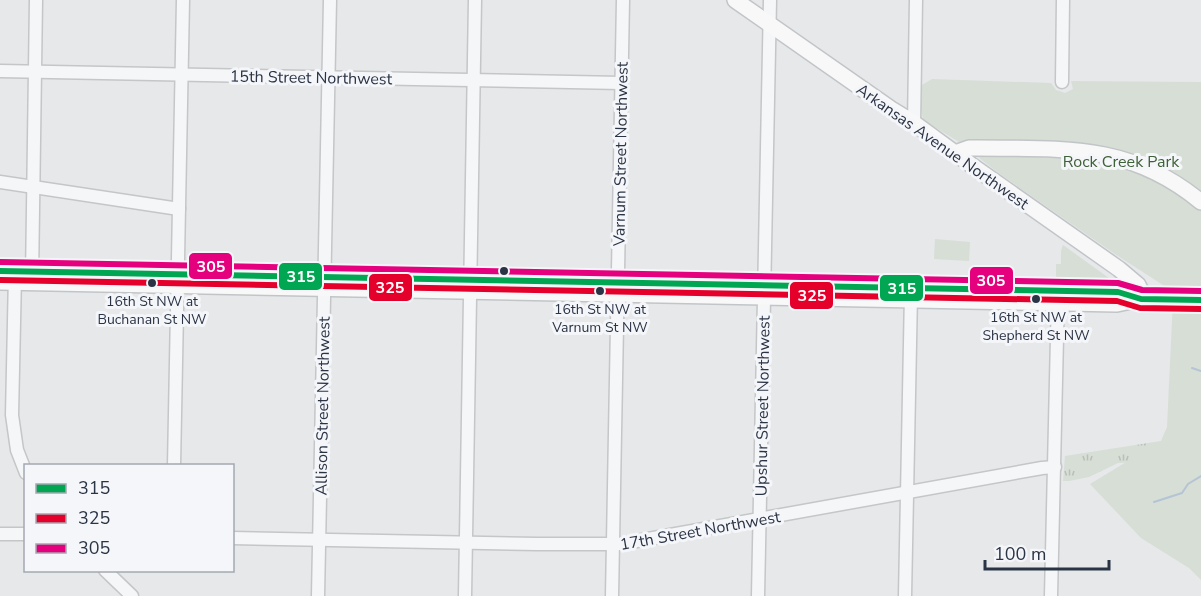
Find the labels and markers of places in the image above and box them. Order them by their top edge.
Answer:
unlabelled marker [498,265,510,277]
marker: 16th St NW at Buchanan St NW [146,277,158,289]
marker: 16th St NW at Varnum St NW [594,285,606,297]
place label: 16th St NW at Buchanan St NW [98,292,207,329]
marker: 16th St NW at Shepherd St NW [1030,293,1042,305]
place label: 16th St NW at Varnum St NW [551,300,648,337]
place label: 16th St NW at Shepherd St NW [982,308,1090,345]

